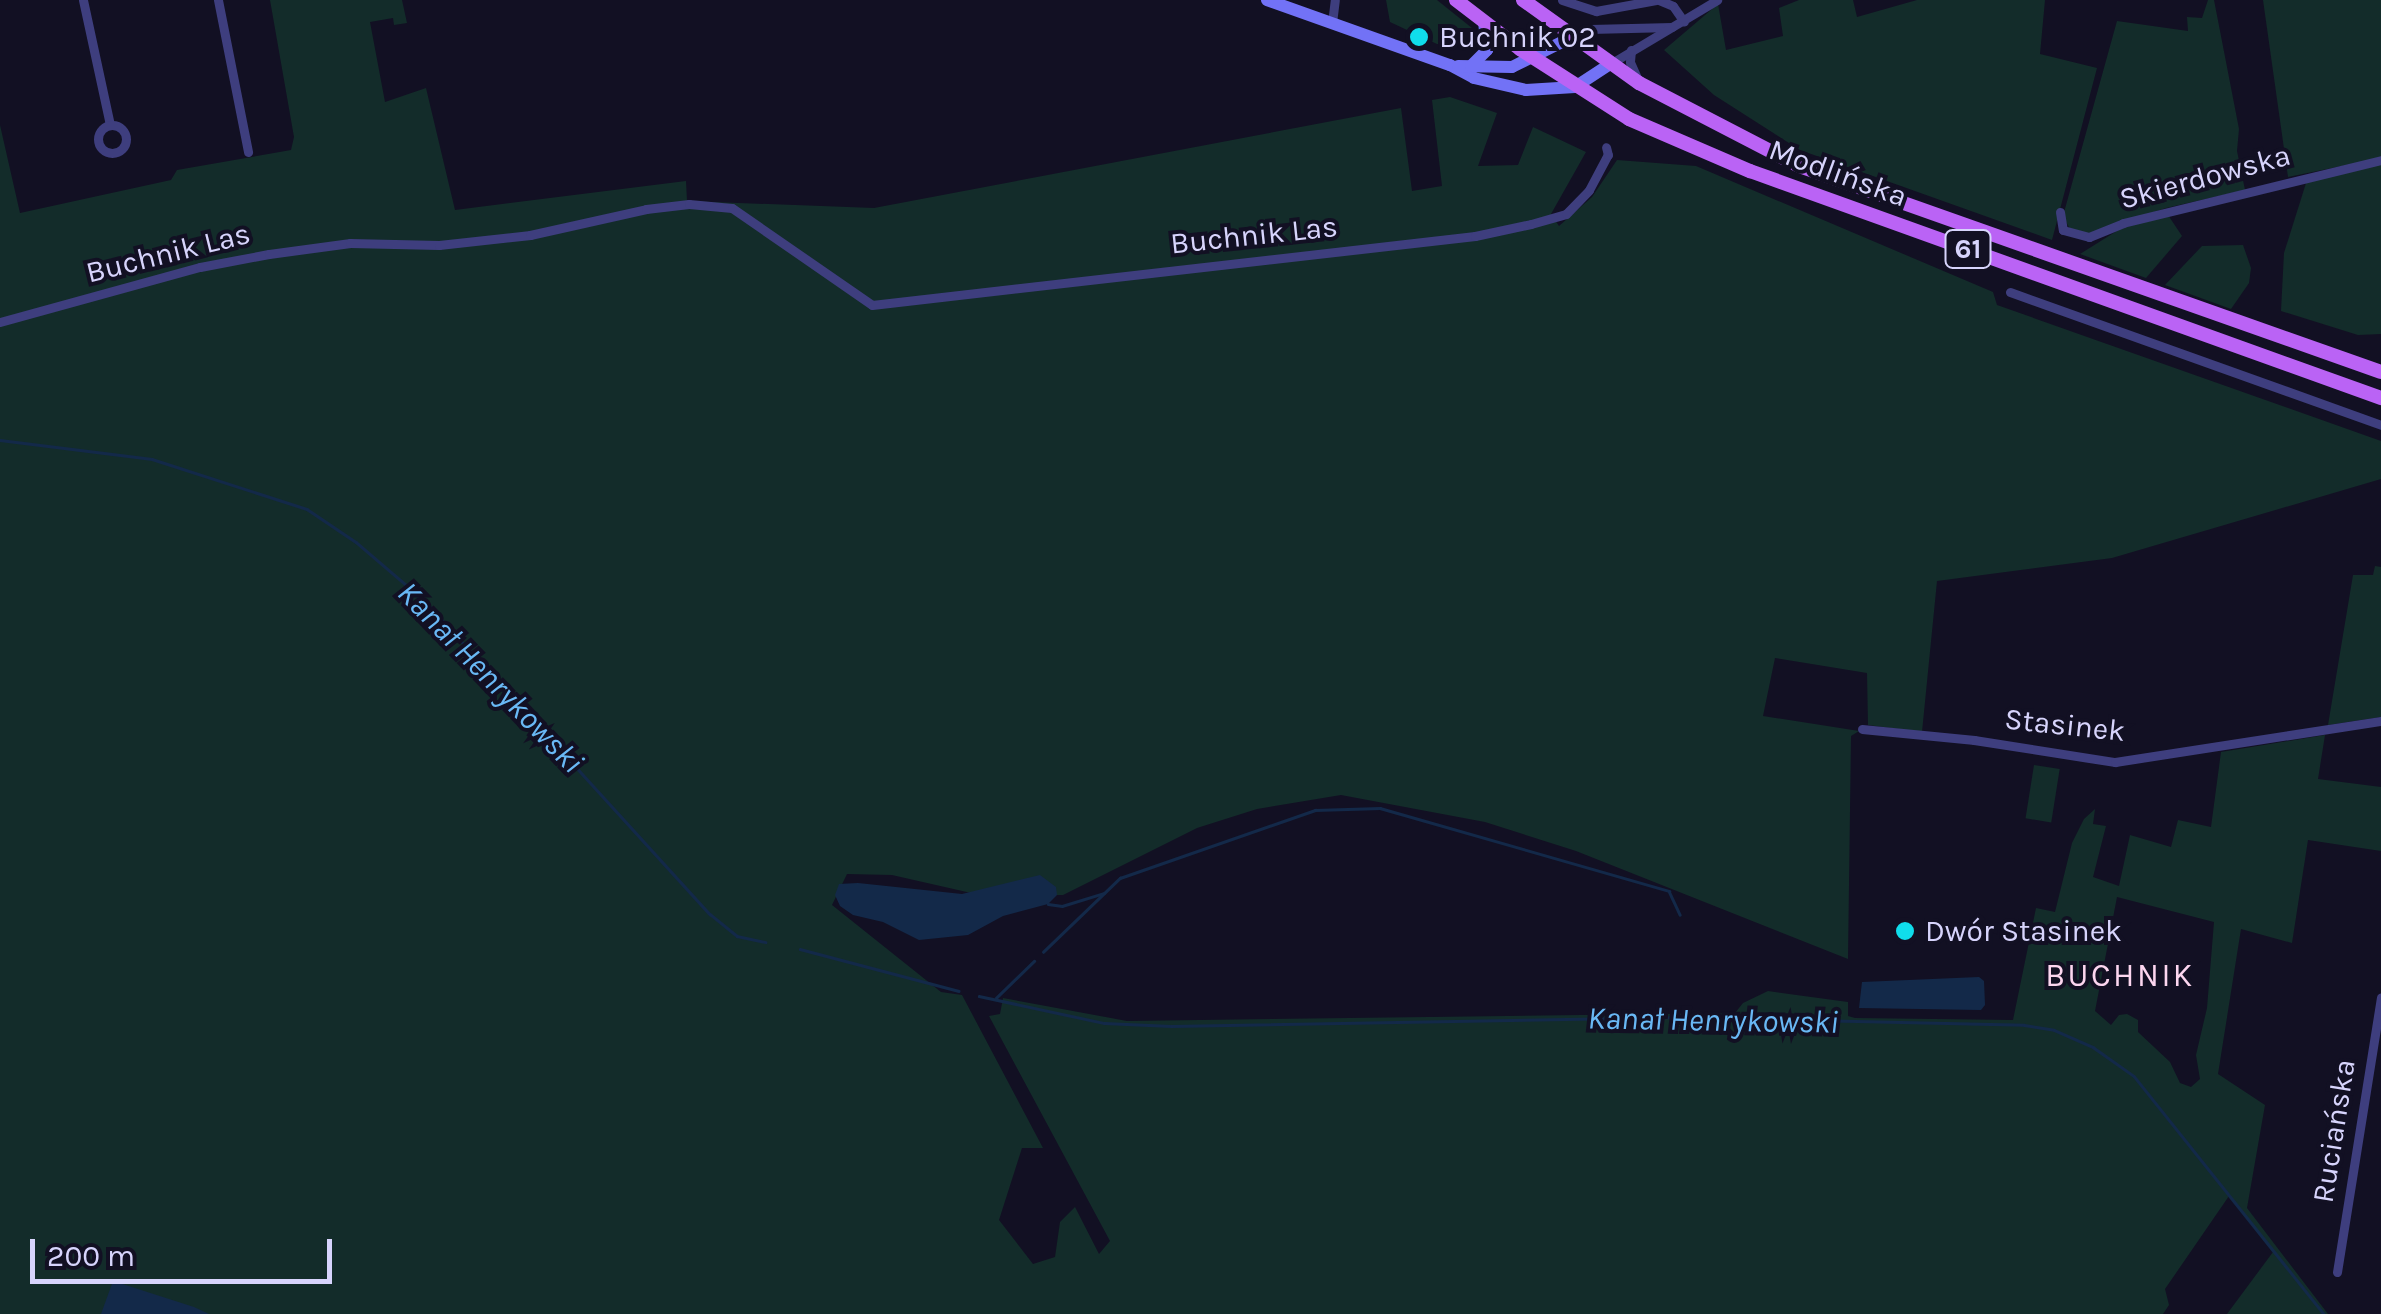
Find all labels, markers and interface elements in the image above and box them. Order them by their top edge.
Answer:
place label: Buchnik 02 [1439,19,1596,55]
marker: Buchnik 02 [1408,26,1430,48]
street label: Modlińska [1764,131,1912,215]
street label: Skierdowska [2116,137,2294,217]
street label: Buchnik Las [1169,208,1339,262]
street label: Buchnik Las [82,215,254,291]
road number: 61 [1943,226,1993,272]
water label: Kanał Henrykowski [389,574,591,782]
street label: Stasinek [2003,701,2127,749]
place label: Dwór Stasinek [1925,913,2122,949]
marker: Dwór Stasinek [1894,920,1916,942]
district label: BUCHNIK [2045,957,2195,995]
water label: Kanał Henrykowski [1587,1000,1839,1042]
street label: Ruciańska [2305,1057,2363,1205]
scale bar [35,1219,338,1281]
text: 200 m [47,1238,135,1274]

